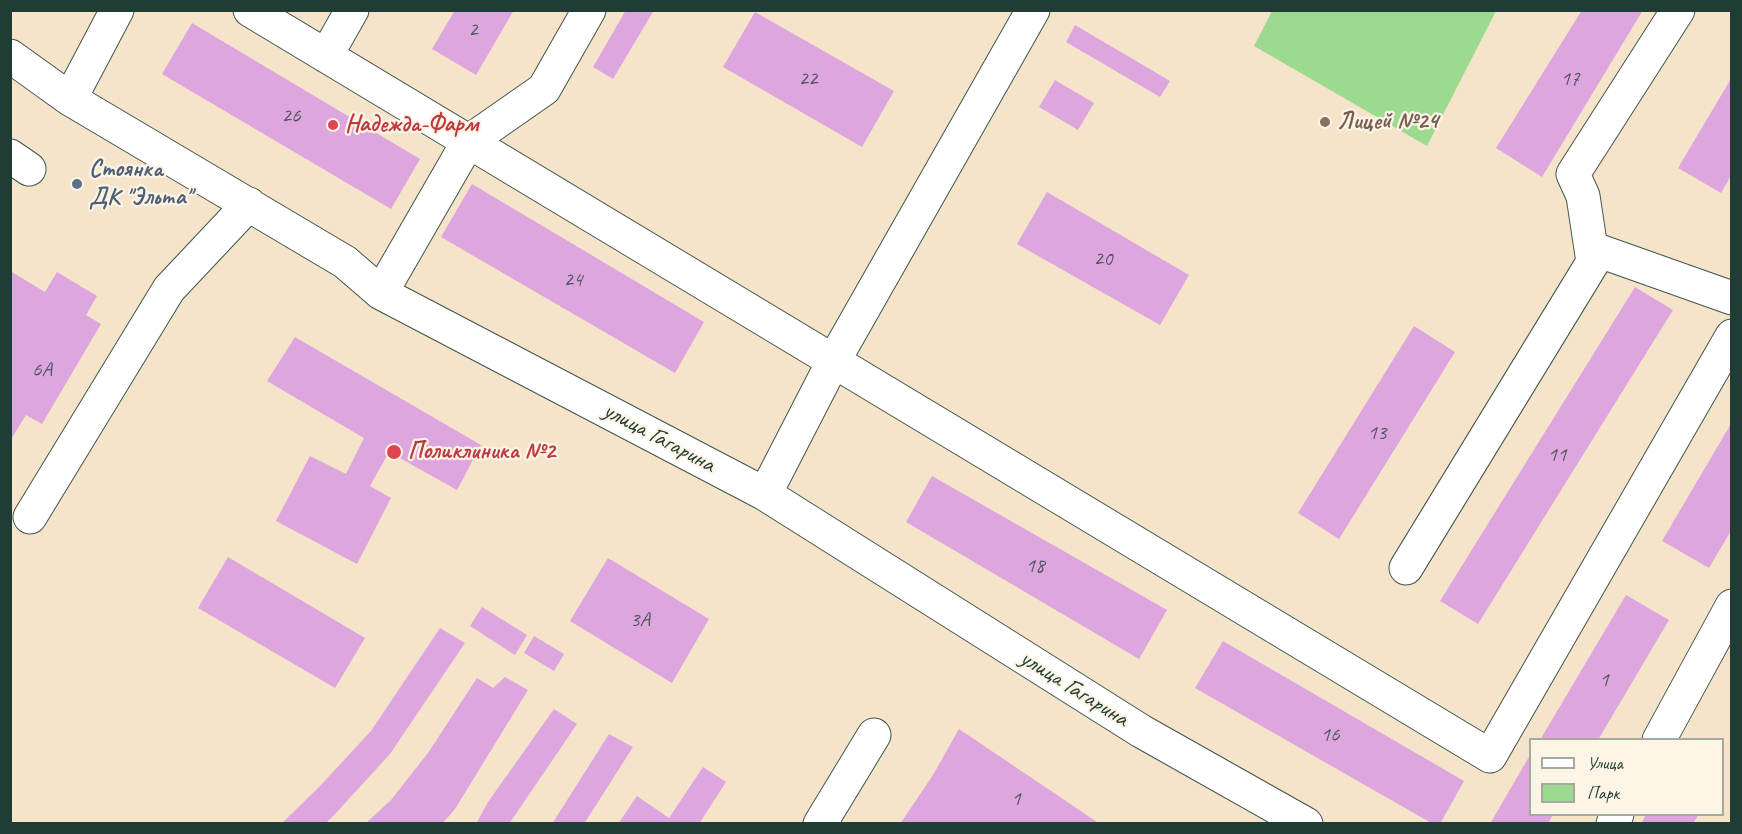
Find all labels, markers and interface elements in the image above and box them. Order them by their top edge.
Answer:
house number: 2 [468,17,478,43]
house number: 22 [799,66,817,92]
house number: 17 [1561,66,1579,92]
house number: 26 [282,103,300,129]
place label: Лицей №24 [1337,108,1438,136]
place label: Надежда-Фарм [345,111,478,139]
marker: Лицей №24 [1318,115,1332,129]
marker: Надежда-Фарм [326,118,340,132]
place label: Стоянка ДК "Эльта" [89,156,191,212]
marker: Стоянка ДК "Эльта" [70,177,84,191]
house number: 20 [1094,246,1112,272]
house number: 24 [564,267,582,293]
house number: 6А [32,357,52,383]
street label: улица Гагарина [598,397,720,479]
house number: 13 [1368,420,1386,446]
place label: Поликлиника №2 [408,438,555,466]
house number: 11 [1548,442,1566,468]
marker: Поликлиника №2 [385,443,403,461]
house number: 18 [1026,553,1044,579]
house number: 3А [630,607,650,633]
street label: улица Гагарина [1014,644,1134,734]
house number: 1 [1599,667,1609,693]
house number: 16 [1321,722,1339,748]
legend [1529,738,1724,816]
text: Улица [1587,752,1623,774]
text: Парк [1587,782,1619,804]
house number: 1 [1011,786,1021,812]

